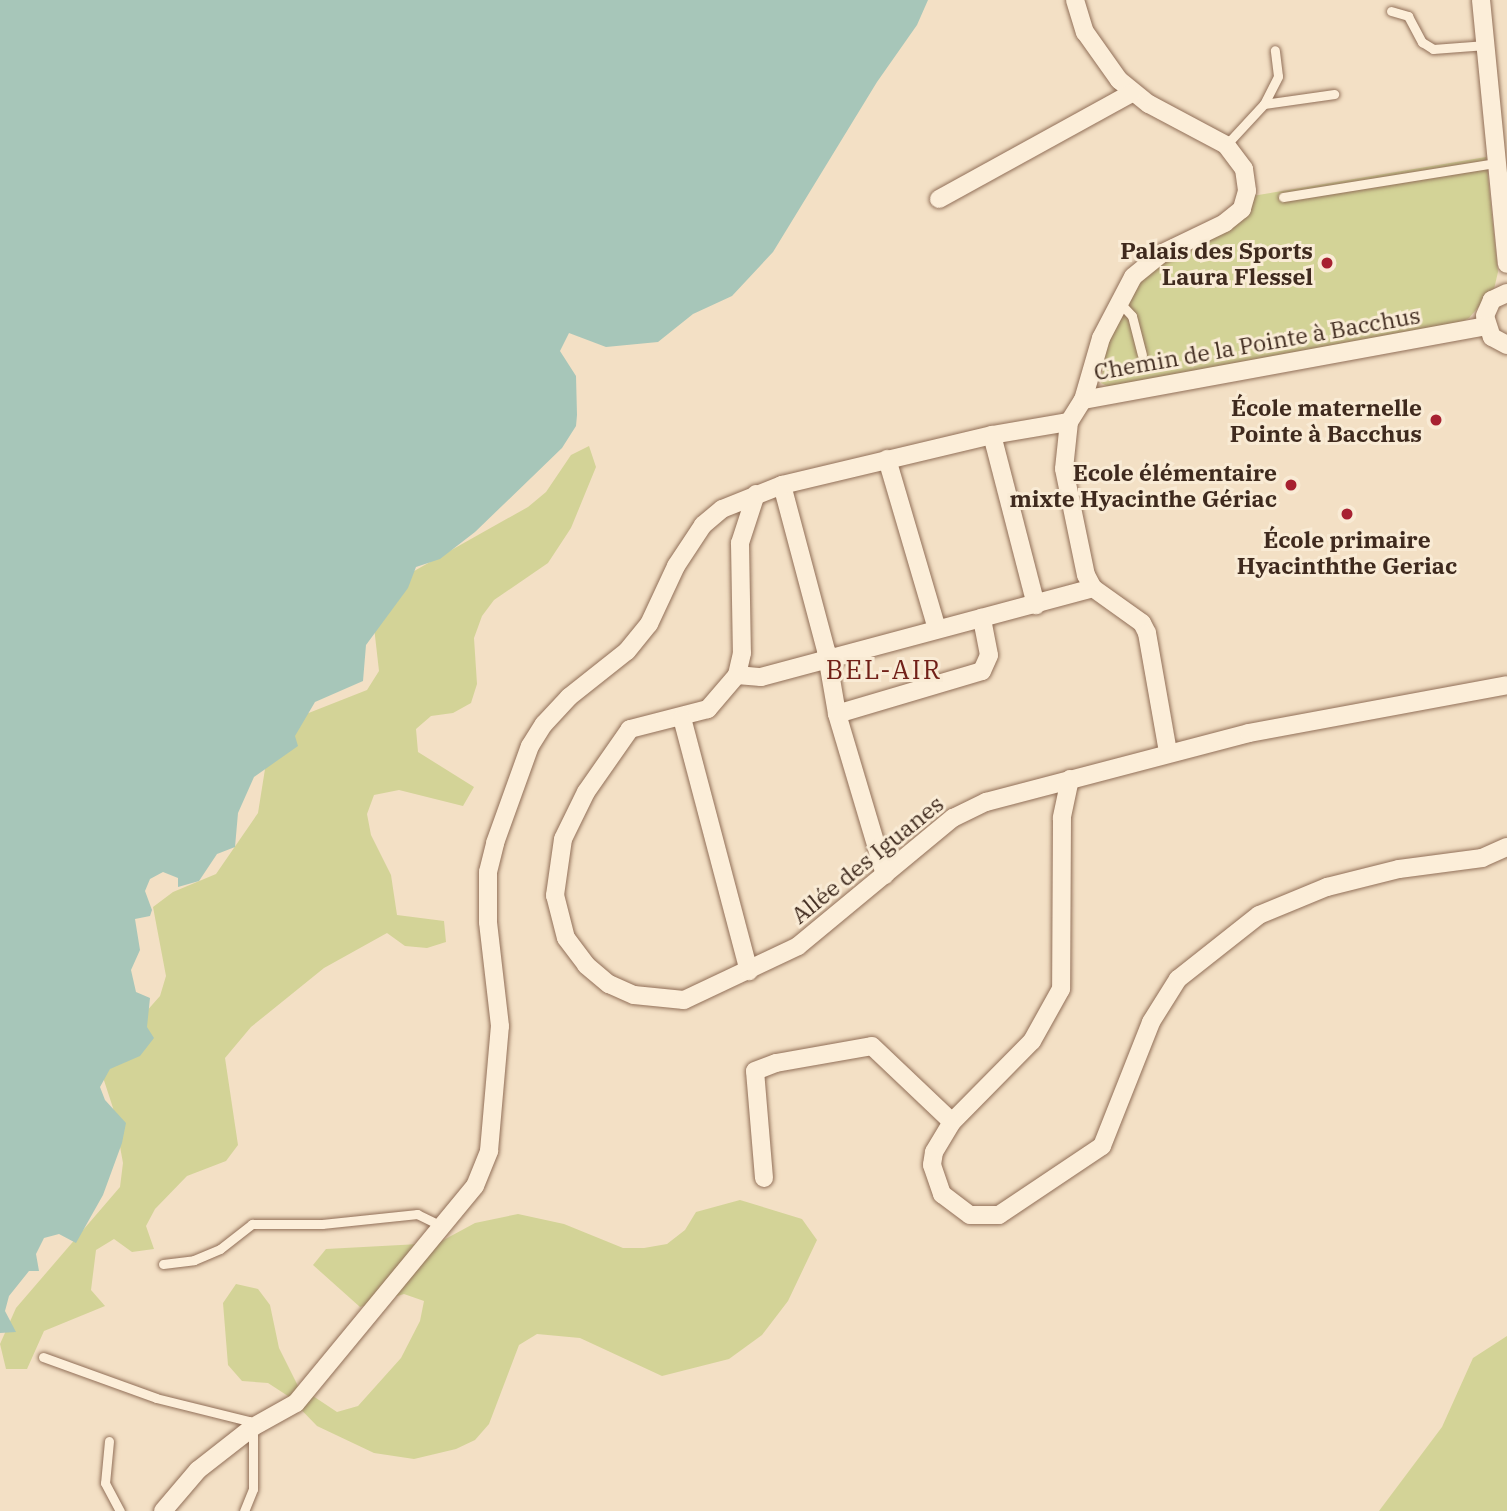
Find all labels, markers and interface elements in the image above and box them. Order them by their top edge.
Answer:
place label: Palais des Sports Laura Flessel [1120,236,1313,290]
marker: Palais des Sports Laura Flessel [1319,255,1335,271]
street label: Chemin de la Pointe à Bacchus [1092,301,1422,385]
place label: École maternelle Pointe à Bacchus [1230,393,1422,447]
marker: École maternelle Pointe à Bacchus [1428,412,1444,428]
place label: Ecole élémentaire mixte Hyacinthe Gériac [1010,458,1277,512]
marker: Ecole élémentaire mixte Hyacinthe Gériac [1283,477,1299,493]
marker: École primaire Hyacinththe Geriac [1339,506,1355,522]
place label: École primaire Hyacinththe Geriac [1237,525,1457,579]
district label: BEL-AIR [827,654,941,686]
street label: Allée des Iguanes [785,789,949,929]

